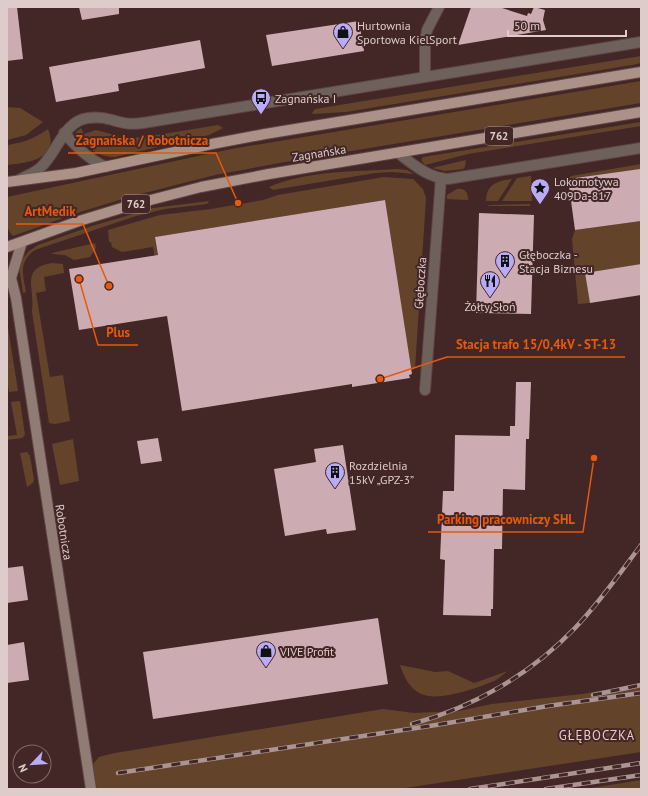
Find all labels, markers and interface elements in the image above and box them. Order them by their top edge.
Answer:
scale bar [508,12,626,38]
place label: Hurtownia Sportowa KielSport [357,18,457,47]
text: 50 m [514,18,540,33]
shop icon: Hurtownia Sportowa KielSport [332,21,354,49]
bus stop icon: Zagnańska I [250,87,272,115]
place label: Zagnańska I [275,91,336,106]
road number: 762 [485,127,513,145]
callout: Zagnańska / Robotnicza [68,128,216,153]
text: Zagnańska / Robotnicza [76,132,208,149]
street label: Zagnańska [291,141,347,165]
place label: Lokomotywa 409Da-817 [554,174,619,203]
place icon: Lokomotywa 409Da-817 [529,177,551,205]
road number: 762 [122,195,150,213]
callout: ArtMedik [16,199,83,224]
text: ArtMedik [24,203,76,220]
place label: Głęboczka - Stacja Biznesu [519,247,593,276]
building icon: Głęboczka - Stacja Biznesu [494,250,516,278]
street label: Głęboczka [411,256,429,310]
restaurant icon: Żółty Słoń [479,270,501,298]
place label: Żółty Słoń [464,299,516,314]
callout: Plus [98,320,138,345]
text: Plus [106,324,130,341]
callout: Stacja trafo 15/0,4kV - ST-13 [447,332,625,357]
text: Stacja trafo 15/0,4kV - ST-13 [456,336,616,353]
place label: Rozdzielnia 15kV „GPZ-3” [349,458,414,487]
building icon: Rozdzielnia 15kV „GPZ-3” [324,461,346,489]
street label: Robotnicza [52,503,76,561]
callout: Parking pracowniczy SHL [428,507,583,532]
text: Parking pracowniczy SHL [437,511,575,528]
shop icon: VIVE Profit [255,640,277,668]
place label: VIVE Profit [279,644,334,659]
district label: GŁĘBOCZKA [559,727,635,744]
north arrow [12,744,52,784]
text: N [15,762,31,774]

